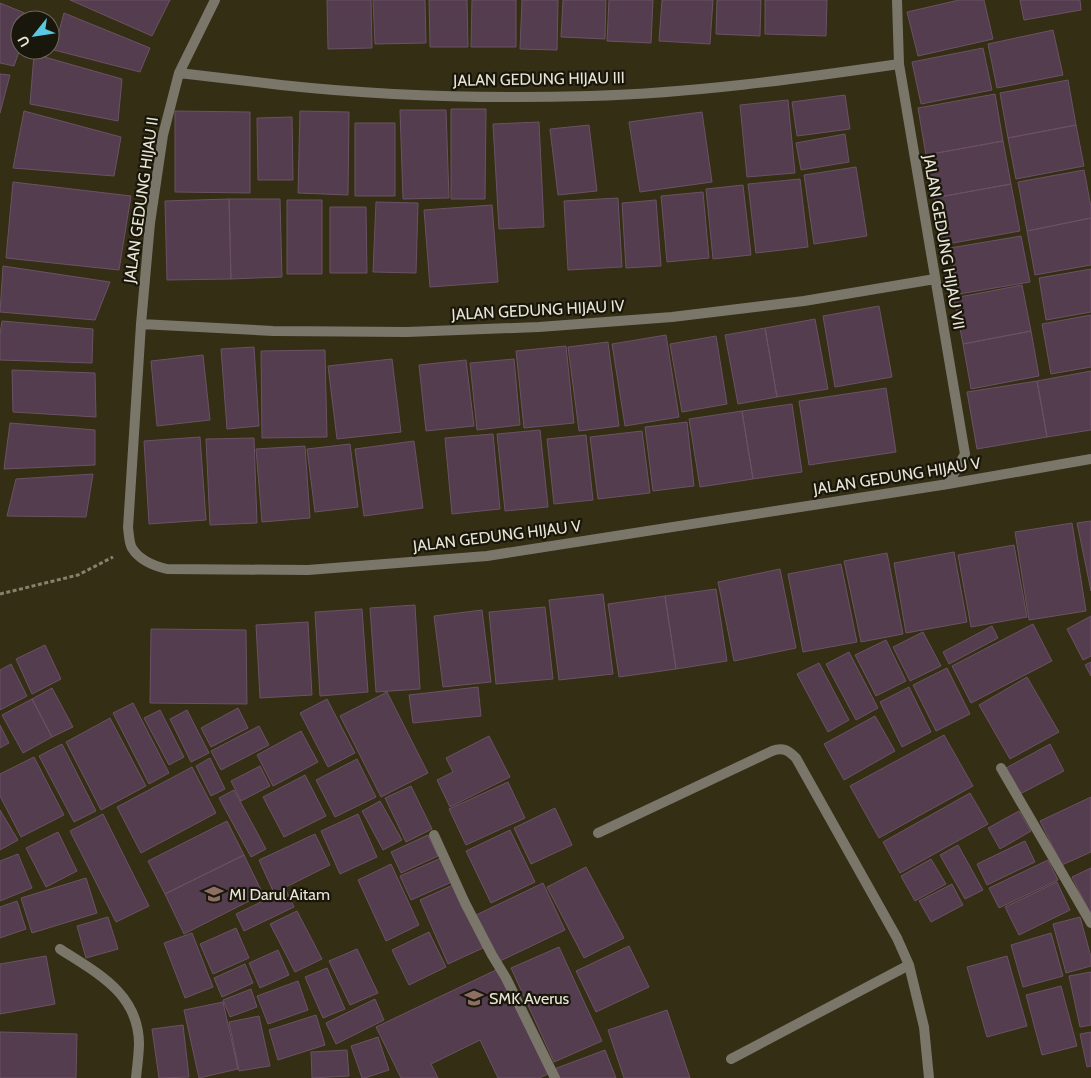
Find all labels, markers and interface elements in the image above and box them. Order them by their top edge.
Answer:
north arrow [10,10,60,60]
text: U [13,33,34,50]
street label: JALAN GEDUNG HIJAU III [452,68,625,90]
street label: JALAN GEDUNG HIJAU II [120,116,162,285]
street label: JALAN GEDUNG HIJAU VII [919,152,969,331]
street label: JALAN GEDUNG HIJAU IV [450,296,625,324]
street label: JALAN GEDUNG HIJAU V [811,453,982,499]
street label: JALAN GEDUNG HIJAU V [411,516,582,556]
school or university icon: MI Darul Aitam [203,883,225,905]
place label: MI Darul Aitam [229,885,330,904]
school or university icon: SMK Averus [463,987,485,1009]
place label: SMK Averus [489,989,570,1008]

